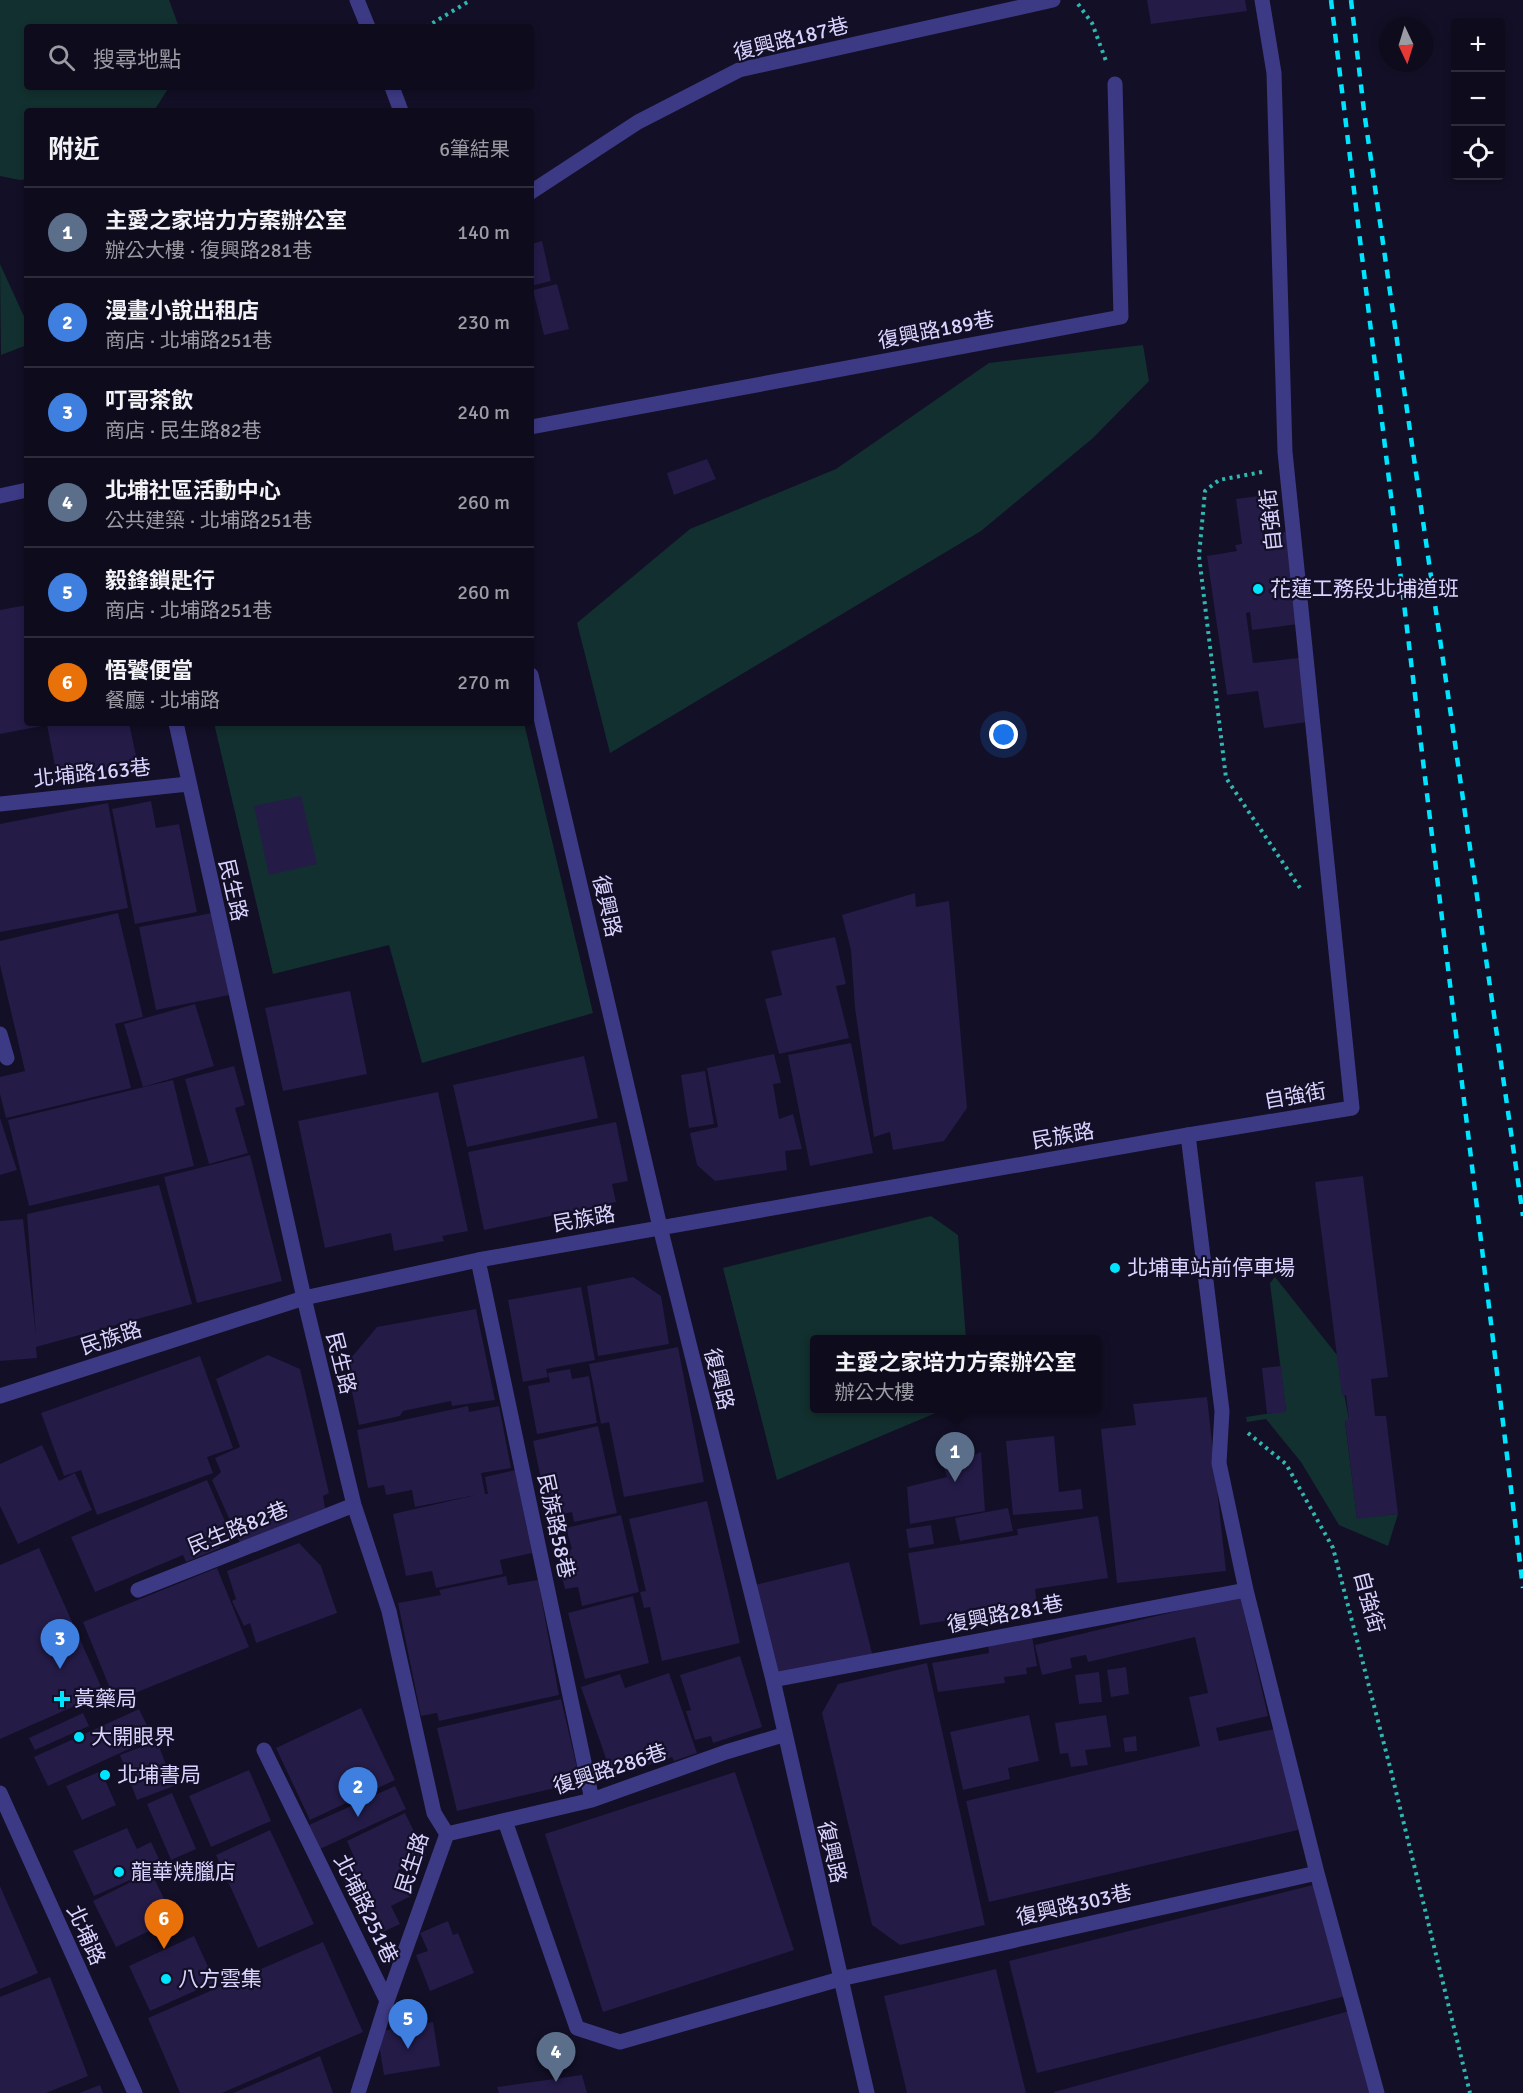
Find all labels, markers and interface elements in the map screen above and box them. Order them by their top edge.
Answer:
street label: 復興路187巷 [731,12,851,66]
north arrow [1379,18,1433,72]
map controls [1451,18,1505,180]
button: + [1451,18,1505,72]
search box [24,24,534,90]
icon: search [45,41,78,74]
text: 搜尋地點 [93,46,181,73]
button: − [1451,72,1505,126]
button: locate [1451,126,1505,180]
text: 附近 [48,134,100,166]
text: 6筆結果 [439,137,510,162]
text: 主愛之家培力方案辦公室 [105,207,347,234]
text: 1 [62,220,73,245]
text: 140 m [457,220,510,245]
text: 辦公大樓 · 復興路281巷 [105,238,312,263]
text: 漫畫小說出租店 [105,297,259,324]
street label: 復興路189巷 [876,306,996,354]
text: 2 [62,310,73,335]
text: 230 m [457,310,510,335]
text: 商店 · 北埔路251巷 [105,328,272,353]
text: 叮哥茶飲 [105,387,193,414]
text: 3 [62,400,73,425]
text: 240 m [457,400,510,425]
text: 商店 · 民生路82巷 [105,418,262,443]
text: 北埔社區活動中心 [105,477,281,504]
street label: 自強街 [1255,487,1287,553]
text: 4 [62,490,73,515]
text: 260 m [457,490,510,515]
text: 公共建築 · 北埔路251巷 [105,508,312,533]
text: 毅鋒鎖匙行 [105,567,215,594]
place label: 花蓮工務段北埔道班 [1270,576,1459,602]
text: 5 [62,580,73,605]
text: 260 m [457,580,510,605]
marker: 花蓮工務段北埔道班 [1251,582,1265,596]
text: 商店 · 北埔路251巷 [105,598,272,623]
text: 悟饕便當 [105,657,193,684]
text: 6 [62,670,73,695]
text: 270 m [457,670,510,695]
text: 餐廳 · 北埔路 [105,688,220,713]
your location [989,720,1018,749]
street label: 北埔路163巷 [32,754,152,792]
street label: 民生路 [213,856,253,924]
street label: 復興路 [587,872,627,940]
street label: 自強街 [1262,1078,1328,1114]
street label: 民族路 [1030,1118,1096,1154]
street label: 民族路 [551,1201,617,1237]
place label: 北埔車站前停車場 [1127,1255,1295,1281]
marker: 北埔車站前停車場 [1108,1261,1122,1275]
street label: 民族路 [77,1316,145,1360]
street label: 民生路 [321,1329,361,1397]
popup [810,1335,1101,1413]
street label: 復興路 [699,1345,739,1413]
text: 主愛之家培力方案辦公室 [834,1349,1077,1376]
text: 辦公大樓 [834,1380,914,1405]
pin: 1 [936,1432,974,1482]
street label: 民族路58巷 [532,1471,580,1581]
street label: 民生路82巷 [184,1496,292,1560]
street label: 自強街 [1348,1568,1390,1636]
street label: 復興路281巷 [945,1590,1065,1638]
pin: 3 [40,1620,80,1669]
place label: 黃藥局 [74,1686,137,1712]
marker: 黃藥局 [55,1692,69,1706]
place label: 大開眼界 [91,1724,175,1750]
marker: 大開眼界 [72,1730,86,1744]
street label: 復興路286巷 [550,1738,670,1800]
place label: 北埔書局 [117,1762,201,1788]
marker: 北埔書局 [98,1768,112,1782]
pin: 2 [338,1768,378,1817]
street label: 復興路 [812,1818,852,1886]
street label: 民生路 [390,1829,434,1897]
street label: 北埔路251巷 [328,1850,404,1968]
place label: 龍華燒臘店 [131,1859,236,1885]
marker: 龍華燒臘店 [112,1865,126,1879]
street label: 復興路303巷 [1014,1879,1134,1931]
pin: 6 [144,1900,184,1949]
street label: 北埔路 [61,1901,111,1969]
place label: 八方雲集 [178,1966,262,1992]
marker: 八方雲集 [159,1972,173,1986]
pin: 5 [388,2000,428,2049]
pin: 4 [536,2032,576,2082]

